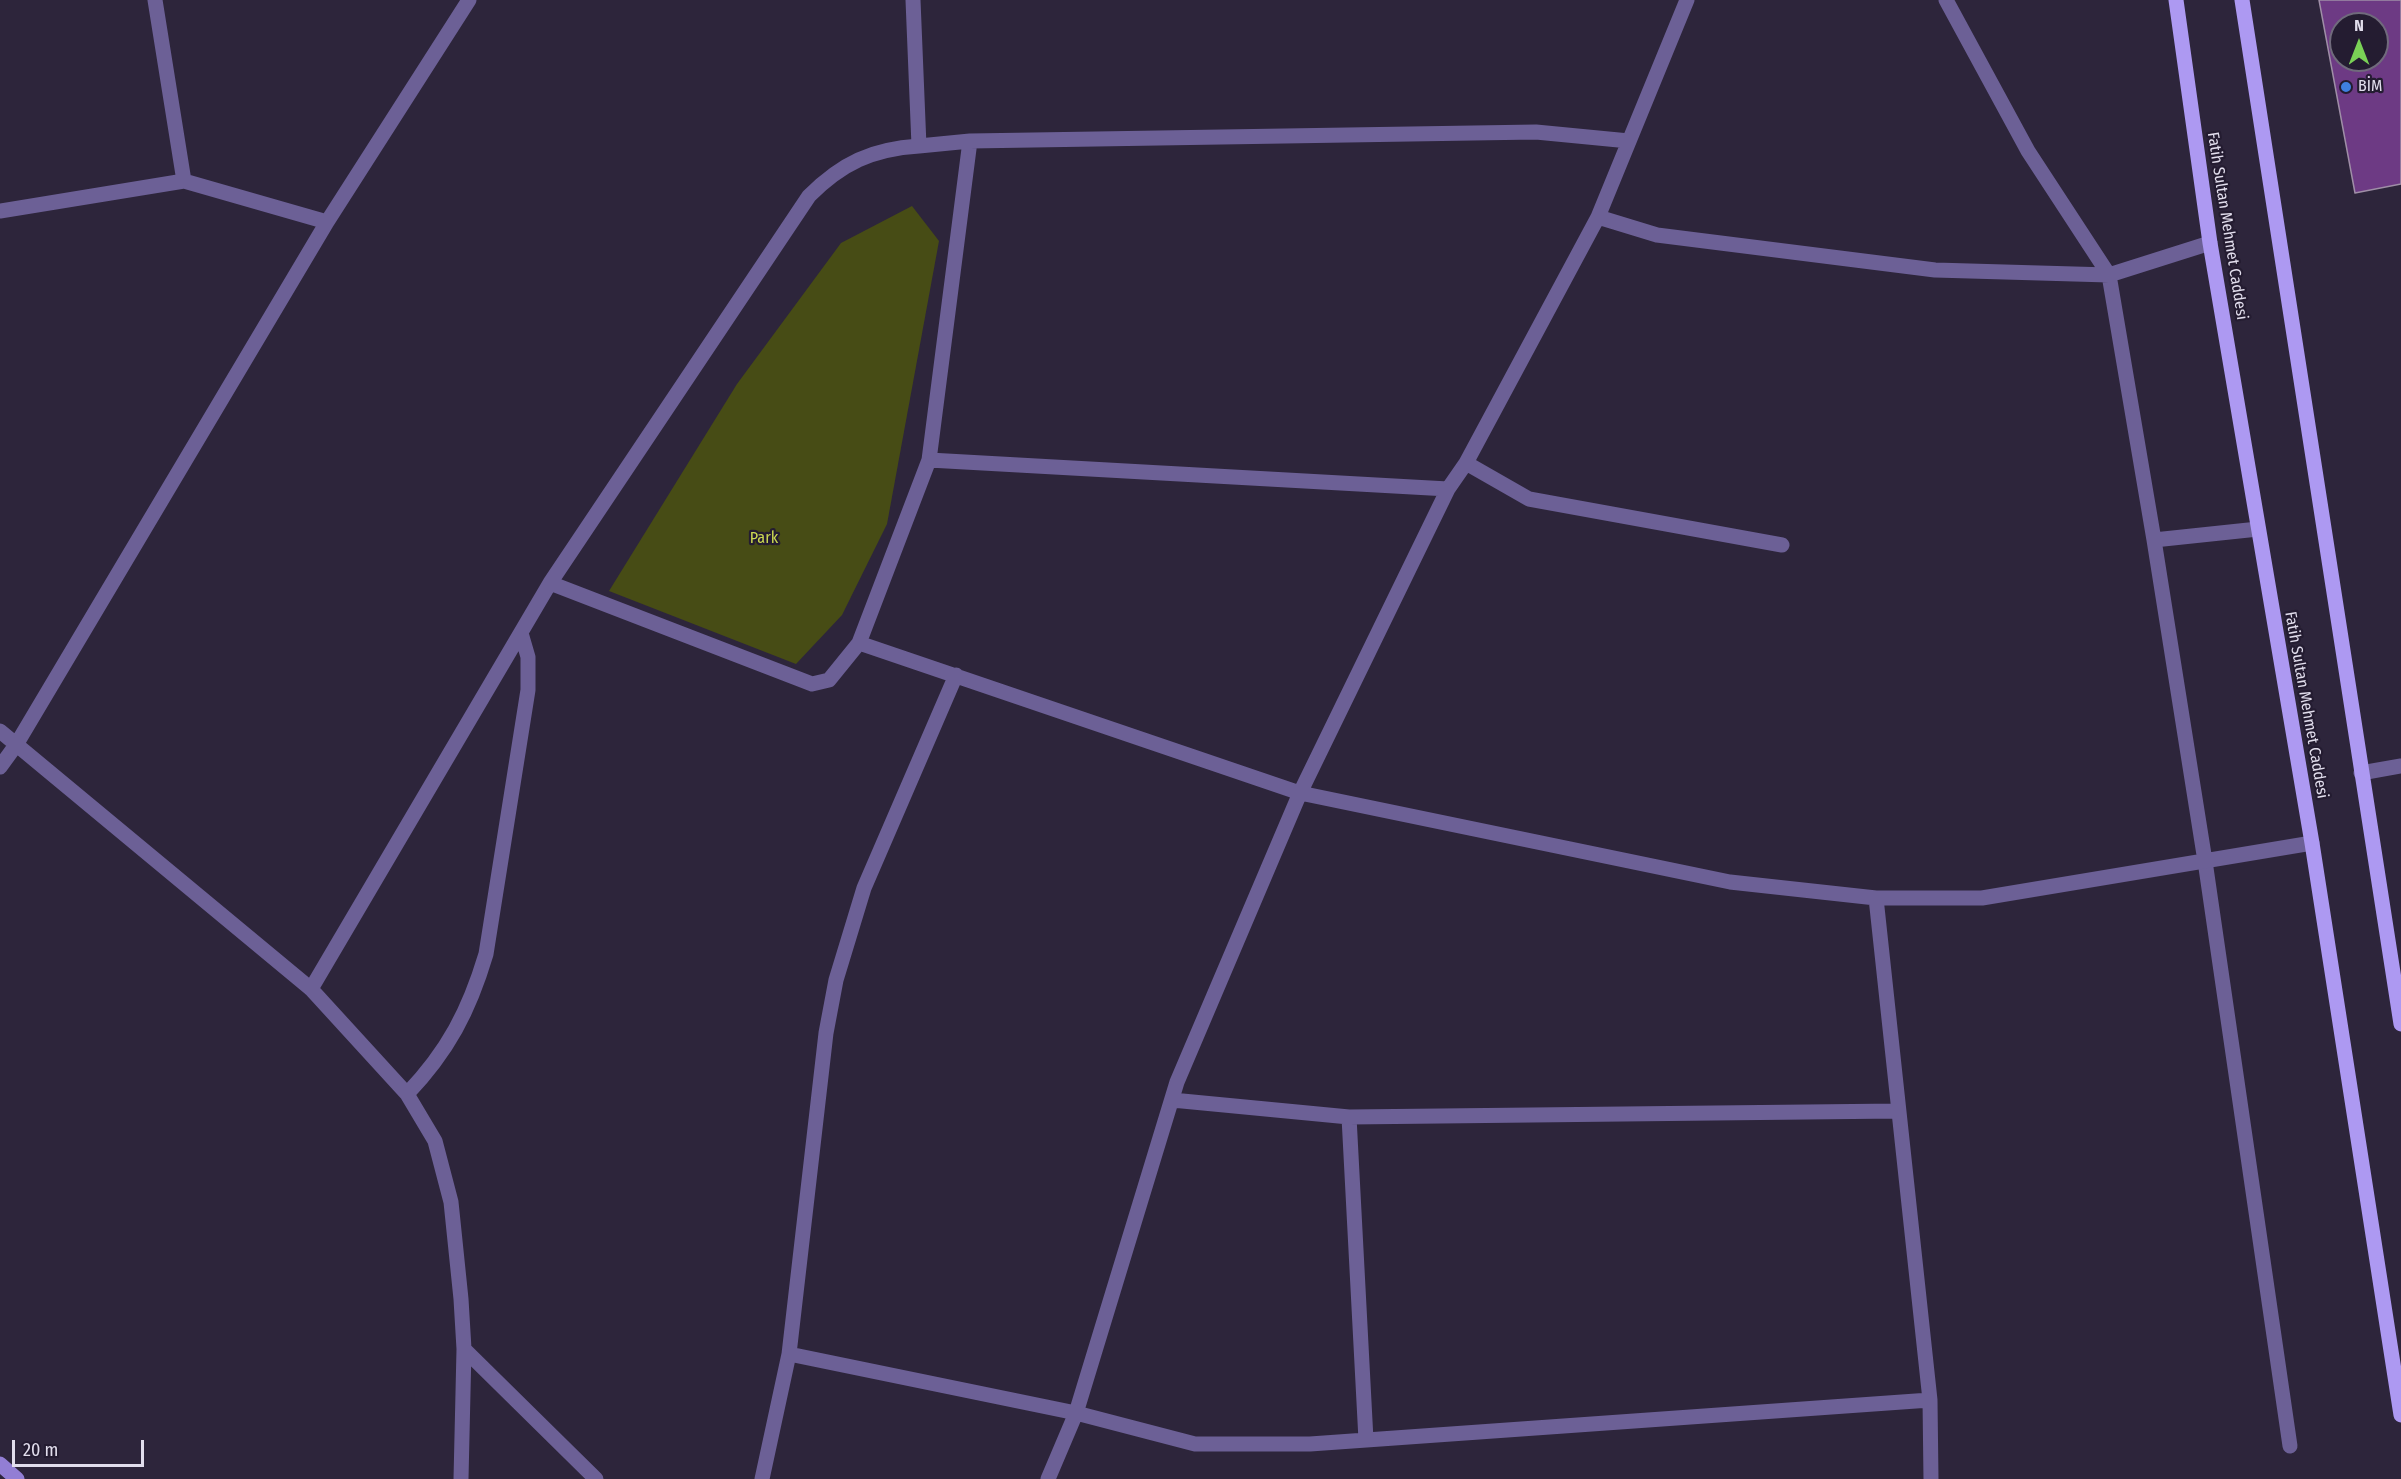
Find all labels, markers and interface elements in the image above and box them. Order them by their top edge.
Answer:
north arrow [2329,12,2389,72]
text: N [2354,16,2364,35]
place label: BİM [2358,77,2382,97]
marker: BİM [2339,80,2353,94]
street label: Fatih Sultan Mehmet Caddesi [2203,131,2251,321]
park label: Park [750,529,778,549]
street label: Fatih Sultan Mehmet Caddesi [2280,610,2332,800]
scale bar [15,1428,147,1466]
text: 20 m [23,1439,58,1461]

